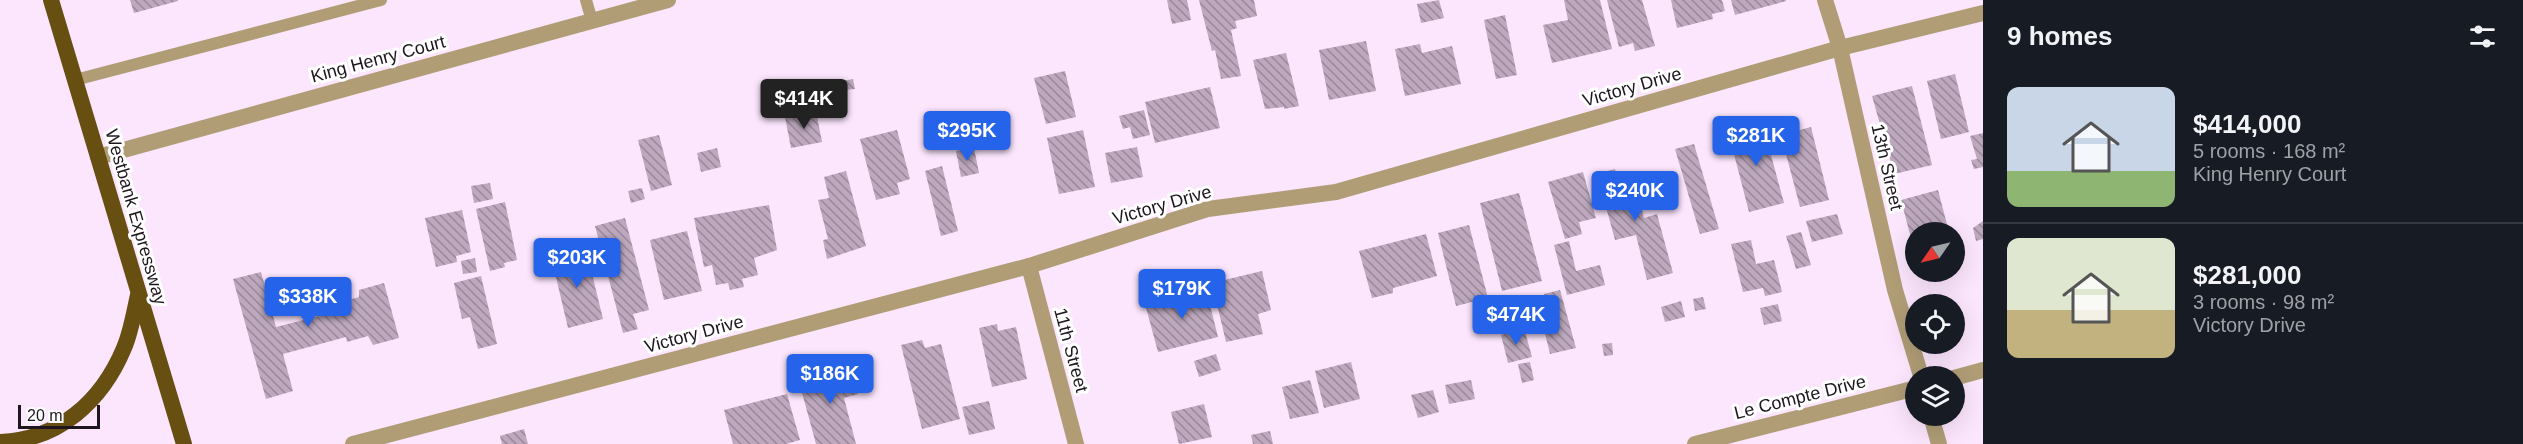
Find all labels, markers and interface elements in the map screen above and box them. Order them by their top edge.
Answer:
icon: filters [2466,20,2499,53]
text: 9 homes [2007,21,2113,51]
street label: King Henry Court [309,31,447,87]
street label: Victory Drive [1580,63,1684,111]
pin: $414K [762,79,846,130]
text: $414K [775,87,833,109]
text: $414,000 [2193,109,2301,139]
pin: $295K [925,111,1009,162]
icon: home [2055,111,2127,183]
pin: $281K [1714,116,1798,167]
text: $295K [938,119,996,141]
street label: 13th Street [1867,122,1907,212]
text: $281K [1727,124,1785,146]
street label: Westbank Expressway [101,127,171,307]
text: 5 rooms · 168 m² [2193,140,2345,162]
text: King Henry Court [2193,163,2346,185]
pin: $240K [1593,171,1677,222]
text: $240K [1606,179,1664,201]
street label: Victory Drive [1110,181,1214,229]
north arrow [1905,222,1965,282]
map controls [1905,222,1965,426]
pin: $203K [535,238,619,289]
text: $203K [548,246,606,268]
text: $281,000 [2193,260,2301,290]
icon: home [2055,262,2127,334]
pin: $179K [1140,269,1224,320]
pin: $338K [266,277,350,328]
text: $179K [1153,277,1211,299]
text: $338K [279,285,337,307]
text: 3 rooms · 98 m² [2193,291,2334,313]
button: locate [1905,294,1965,354]
pin: $474K [1474,295,1558,346]
text: $474K [1487,303,1545,325]
street label: 11th Street [1050,306,1092,394]
street label: Victory Drive [642,311,746,357]
text: Victory Drive [2193,314,2306,336]
pin: $186K [788,354,872,405]
text: $186K [801,362,859,384]
button: layers [1905,366,1965,426]
street label: Le Compte Drive [1732,371,1868,423]
scale bar [18,402,100,430]
text: 20 m [27,407,63,424]

